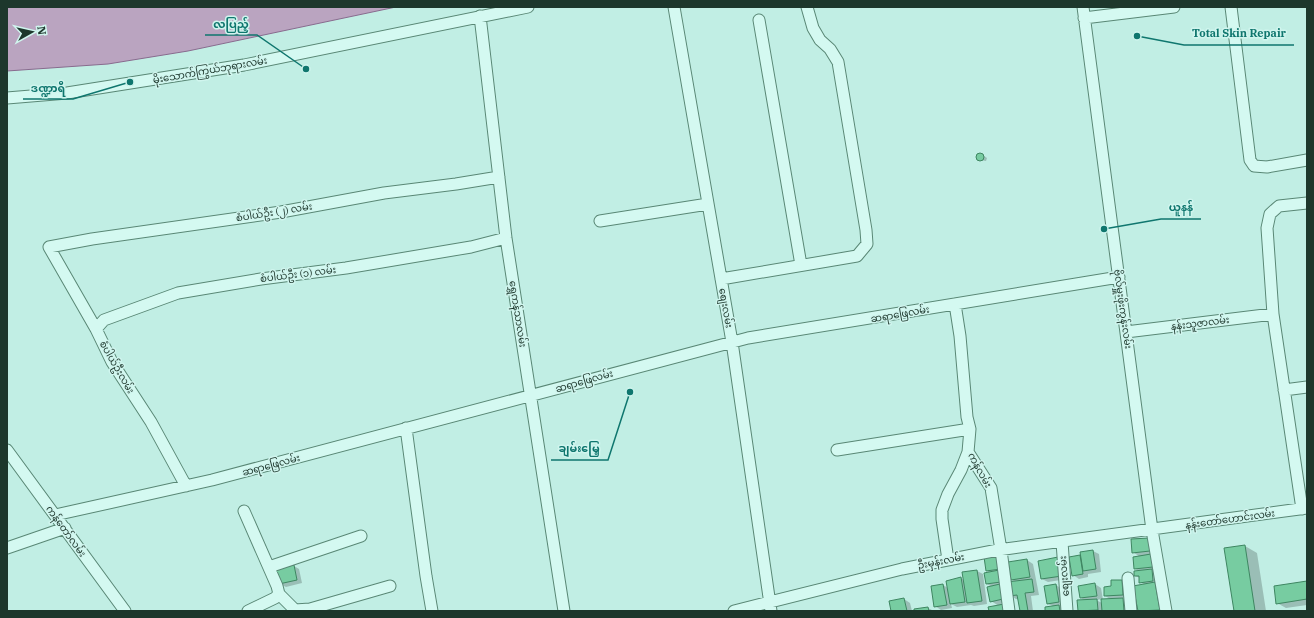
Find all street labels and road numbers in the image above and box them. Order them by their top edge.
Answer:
street label: မိုးသောက်ကြွယ်ဘုရားလမ်း [152,53,269,88]
street label: စံပါယ်ဦး (၂) လမ်း [235,199,313,226]
street label: စံပါယ်ဦး (၁) လမ်း [259,262,337,287]
street label: ဗိုလ်မှူးဖိုးကွန်းလမ်း [1109,268,1136,350]
street label: ‌ရွှေကန်သာလမ်း [504,280,531,349]
street label: စျေးလမ်း [714,287,737,329]
street label: ဆရာဖြေလမ်း [869,301,931,328]
street label: နန်းသူဇာလမ်း [1170,312,1230,335]
street label: စံပါယ်ဦးလမ်း [95,338,138,397]
street label: ဆရာဖြေလမ်း [553,366,615,397]
street label: ဆရာဖြေလမ်း [240,450,302,481]
street label: ကန်လမ်း [963,450,996,491]
street label: ကန်တော်လမ်း [41,502,90,560]
street label: နန်းတော်ဟောင်းလမ်း [1184,505,1276,534]
street label: ဦးမှန်းလမ်း [916,549,966,574]
street label: စျေးလမ်း [1055,555,1074,597]

